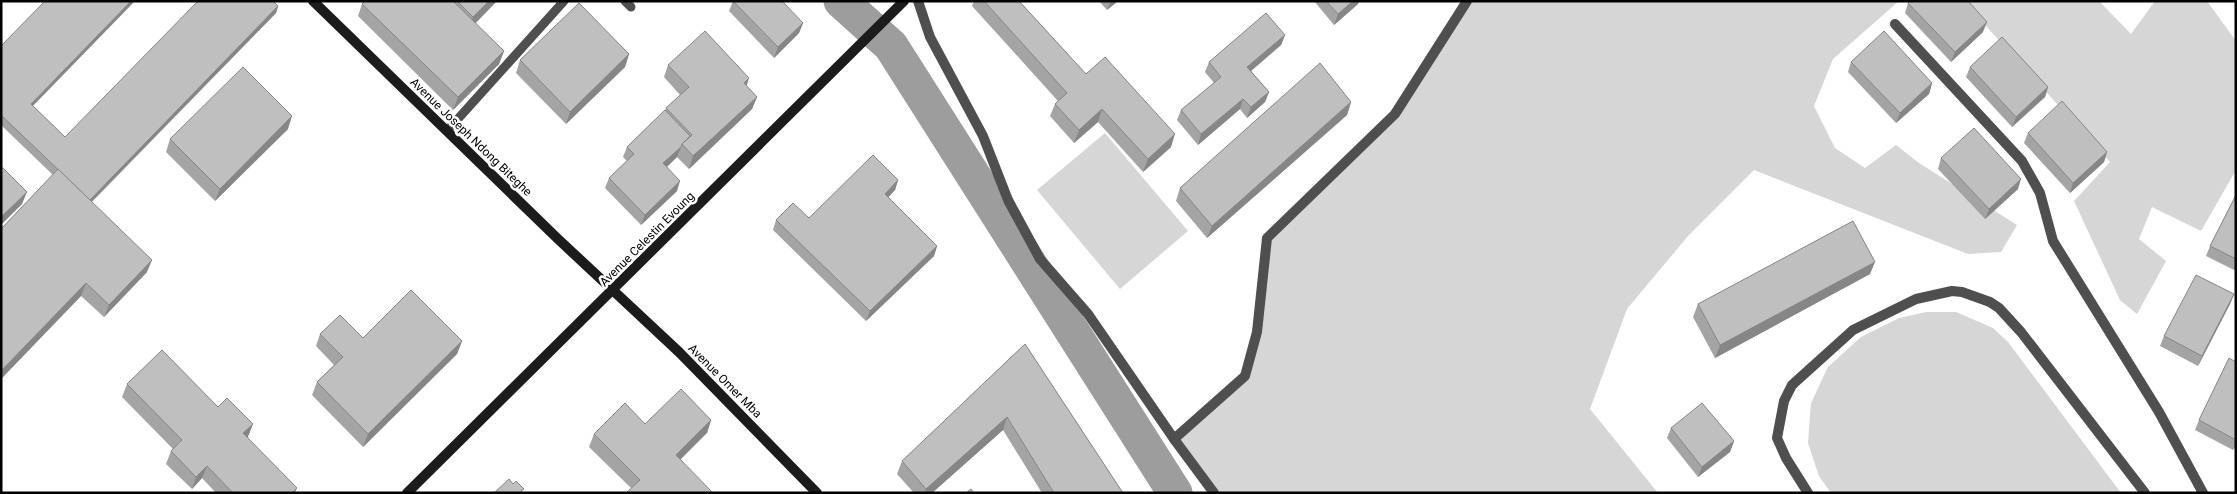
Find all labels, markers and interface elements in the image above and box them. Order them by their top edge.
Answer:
street label: Avenue Joseph Ndong Biteghe [407,75,535,199]
street label: Avenue Celestin Evoung [597,189,697,289]
street label: Avenue Omer Mba [685,341,765,421]

